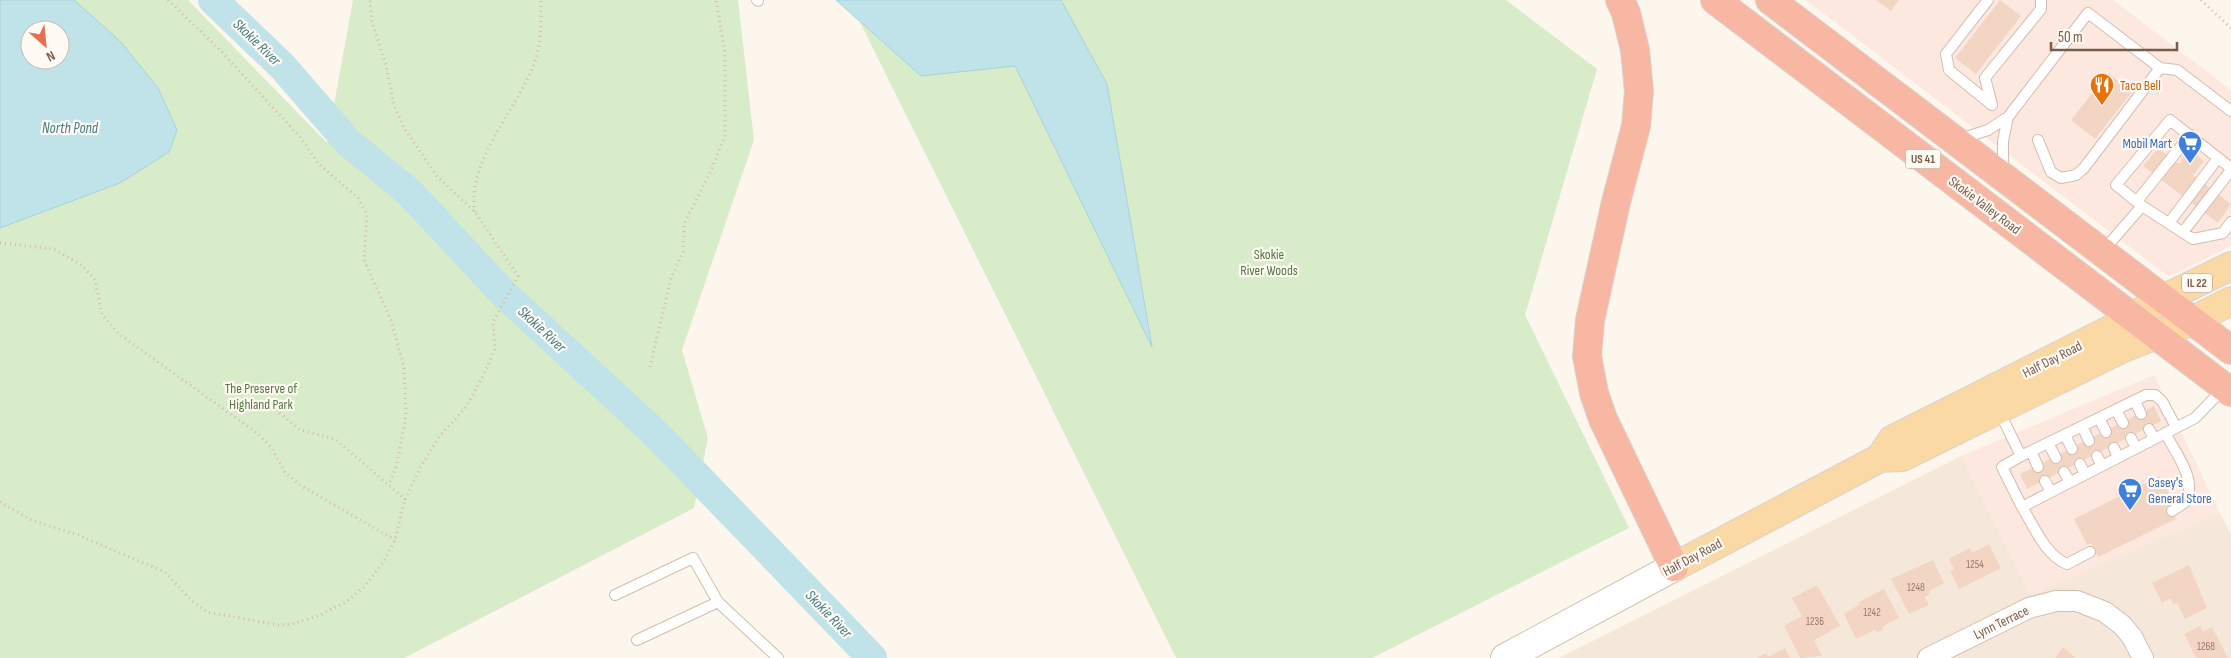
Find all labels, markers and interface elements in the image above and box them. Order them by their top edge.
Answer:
water label: Skokie River [229,15,285,70]
north arrow [20,20,70,70]
scale bar [2051,20,2177,52]
text: 50 m [2058,28,2083,47]
text: N [43,47,58,65]
restaurant icon: Taco Bell [2089,72,2115,106]
place label: Taco Bell [2120,77,2161,94]
water label: North Pond [42,119,99,138]
supermarket icon: Mobil Mart [2177,130,2203,164]
place label: Mobil Mart [2122,135,2172,152]
road number: US 41 [1906,150,1940,168]
street label: Skokie Valley Road [1945,173,2024,238]
park label: Skokie River Woods [1240,246,1298,279]
road number: IL 22 [2182,274,2212,292]
water label: Skokie River [513,302,570,357]
street label: Half Day Road [2020,337,2085,382]
park label: The Preserve of Highland Park [225,380,298,413]
place label: Casey's General Store [2148,474,2212,507]
supermarket icon: Casey's General Store [2117,477,2143,511]
street label: Half Day Road [1660,535,1725,580]
house number: 1254 [1966,558,1984,571]
house number: 1248 [1907,581,1925,594]
water label: Skokie River [801,586,857,643]
street label: Lynn Terrace [1971,602,2032,643]
house number: 1242 [1863,606,1881,619]
house number: 1236 [1806,615,1824,628]
house number: 1268 [2197,640,2215,653]

